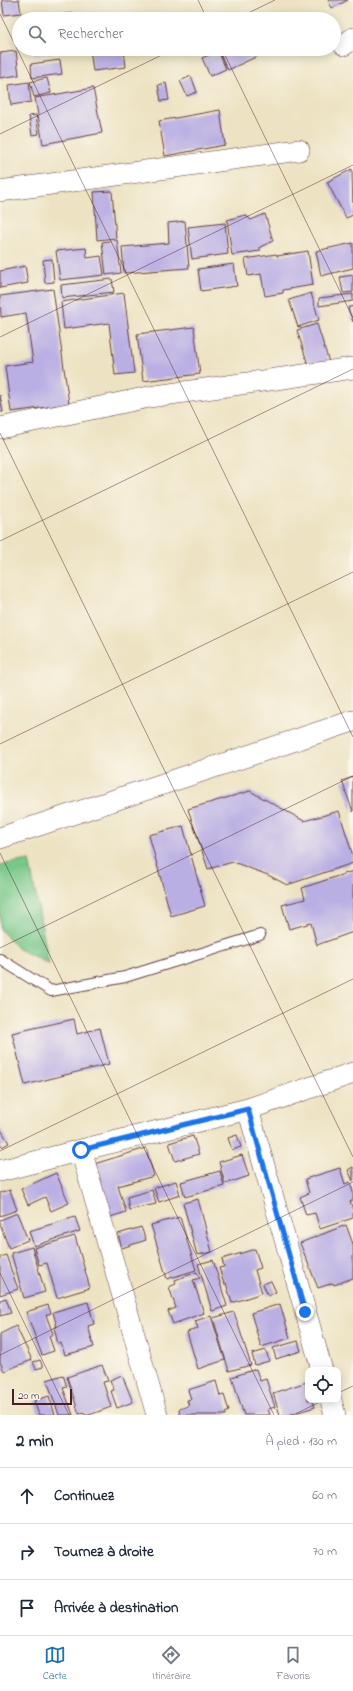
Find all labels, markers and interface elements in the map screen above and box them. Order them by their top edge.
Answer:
search box [12,12,341,56]
icon: search [26,23,48,45]
text: Rechercher [58,23,123,45]
route start [72,1141,90,1159]
route end [296,1303,314,1321]
map controls [305,1367,341,1403]
button: locate [305,1367,341,1403]
scale bar [12,1387,72,1406]
text: 20 m [18,1388,40,1404]
text: 2 min [16,1429,53,1454]
text: À pied · 130 m [265,1432,337,1451]
icon: ahead [16,1485,38,1507]
text: Continuez [54,1485,114,1507]
text: 60 m [312,1486,337,1505]
icon: right [16,1541,38,1563]
text: Tournez à droite [54,1541,154,1563]
text: 70 m [313,1542,337,1561]
icon: arrive [16,1597,38,1619]
text: Arrivée à destination [54,1597,179,1619]
tab: Carte [43,1644,67,1684]
tab: Itinéraire [152,1644,191,1684]
tab: Favoris [276,1644,310,1684]

